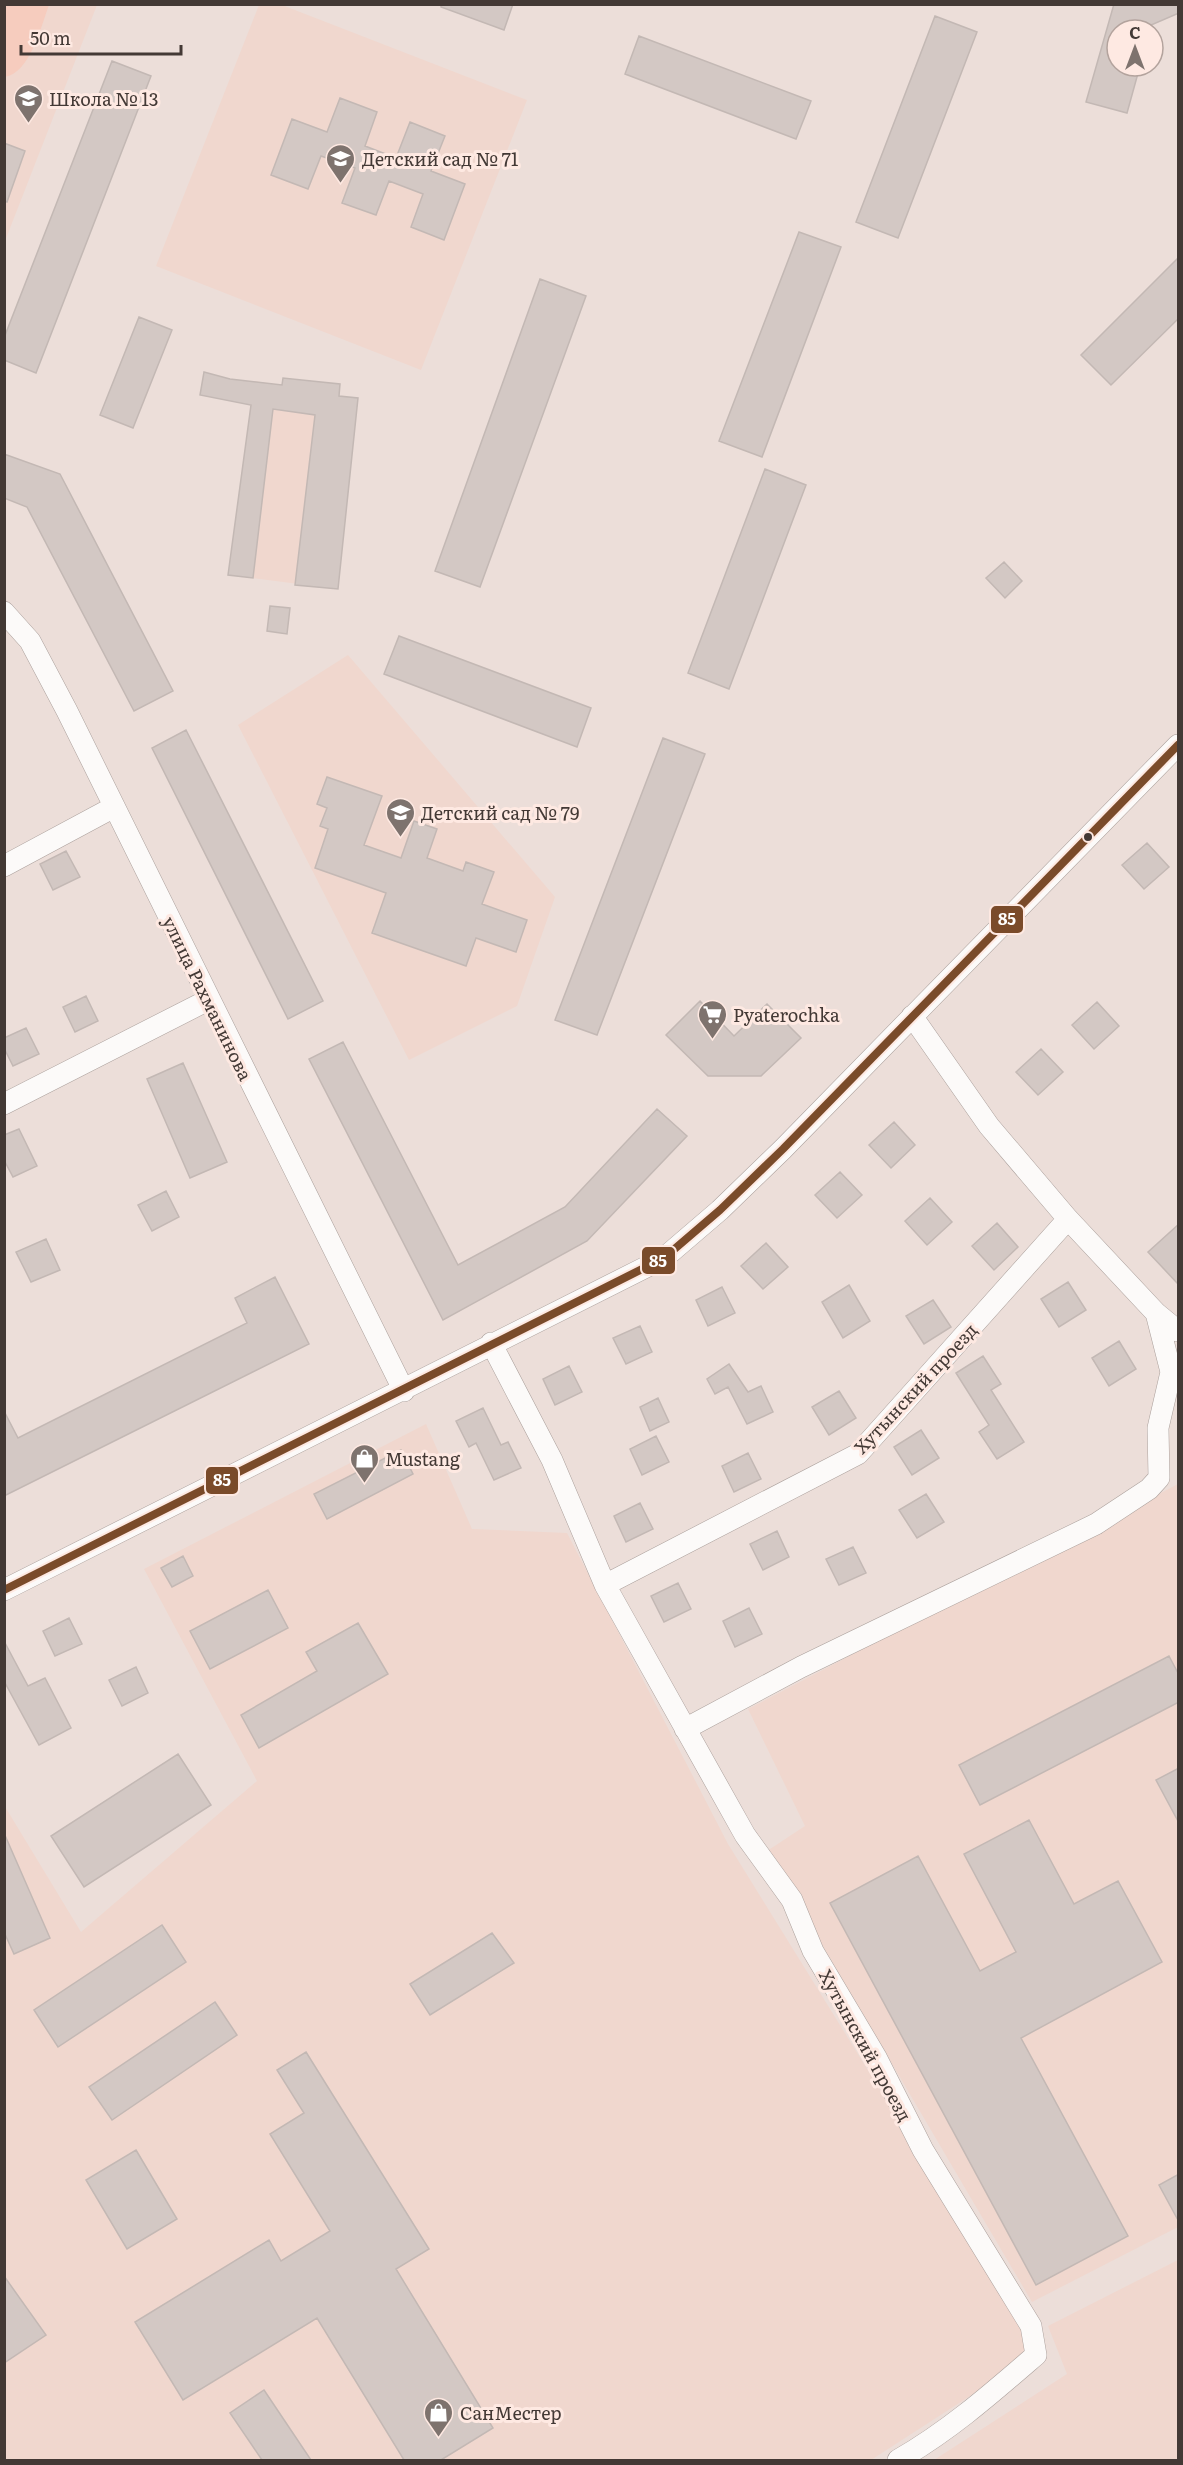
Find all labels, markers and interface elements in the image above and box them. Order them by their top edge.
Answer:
scale bar [21,18,182,56]
north arrow [1105,18,1165,78]
text: С [1129,20,1141,44]
text: 50 m [30,24,71,51]
school or university icon: Школа № 13 [12,82,44,124]
place label: Школа № 13 [49,85,159,112]
school or university icon: Детский сад № 71 [325,142,357,184]
place label: Детский сад № 71 [362,145,518,172]
school or university icon: Детский сад № 79 [384,796,416,838]
place label: Детский сад № 79 [421,799,579,826]
unlabelled marker [1082,831,1094,843]
line badge: 85 [990,905,1024,934]
text: 85 [998,906,1016,930]
street label: улица Рахманинова [156,911,260,1085]
supermarket icon: Pyaterochka [696,998,728,1040]
place label: Pyaterochka [733,1001,840,1028]
line badge: 85 [641,1246,676,1275]
text: 85 [649,1248,667,1272]
street label: Хутынский проезд [847,1317,983,1459]
shop icon: Mustang [348,1442,380,1484]
place label: Mustang [385,1445,461,1472]
line badge: 85 [205,1466,239,1495]
text: 85 [213,1467,231,1491]
street label: Хутынский проезд [813,1964,919,2126]
shop icon: СанМестер [423,2396,455,2438]
place label: СанМестер [460,2399,562,2426]

